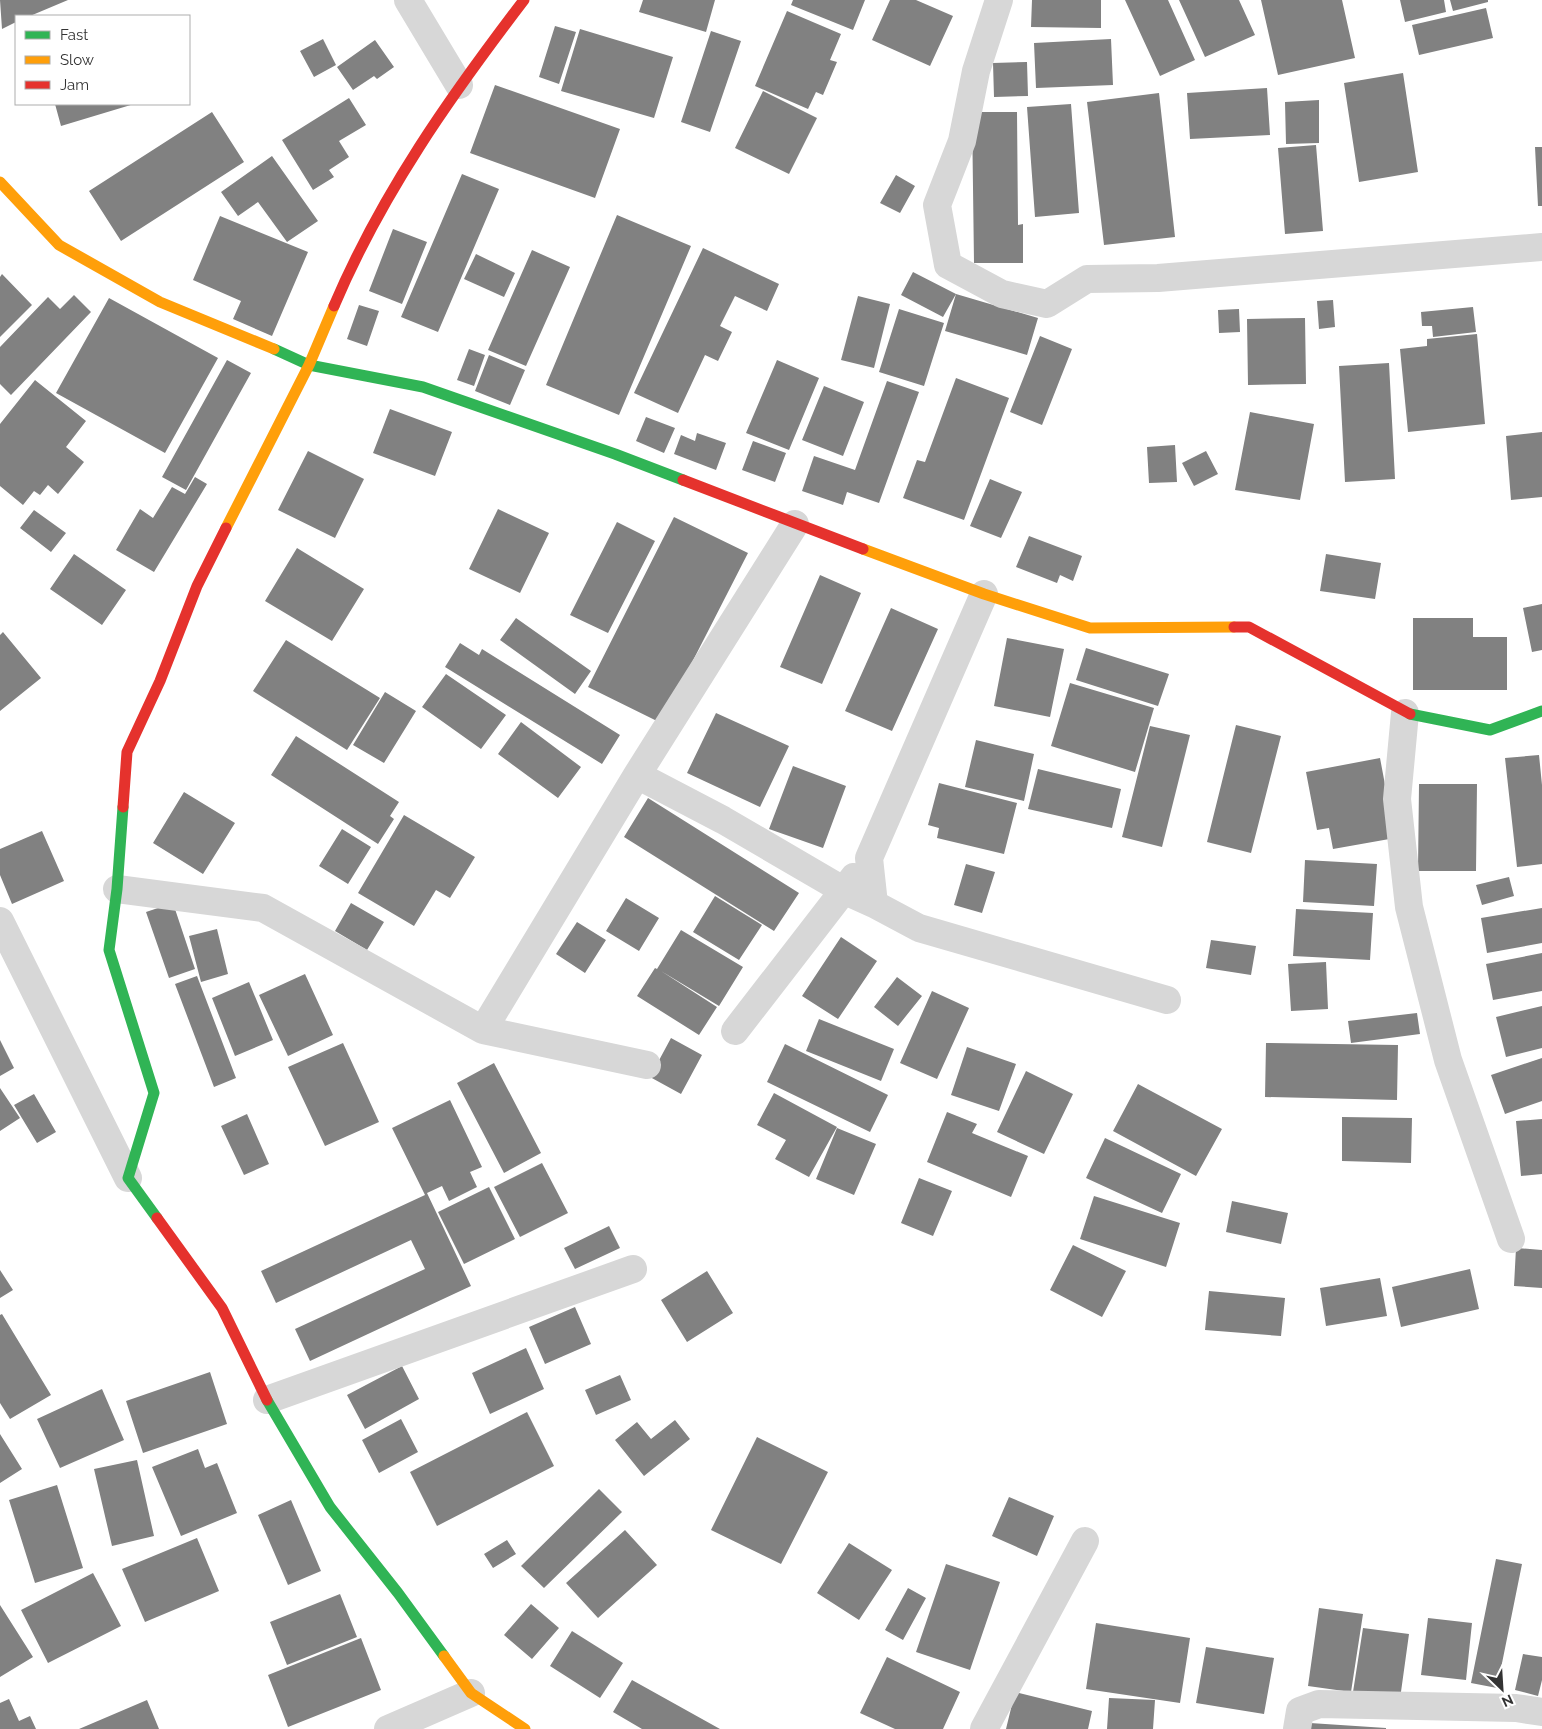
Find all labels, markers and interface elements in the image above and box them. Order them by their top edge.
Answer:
legend [15,15,190,105]
text: Fast [60,26,88,44]
text: Slow [60,51,94,69]
text: Jam [60,76,89,94]
north arrow [1477,1664,1527,1714]
text: N [1499,1691,1516,1710]

